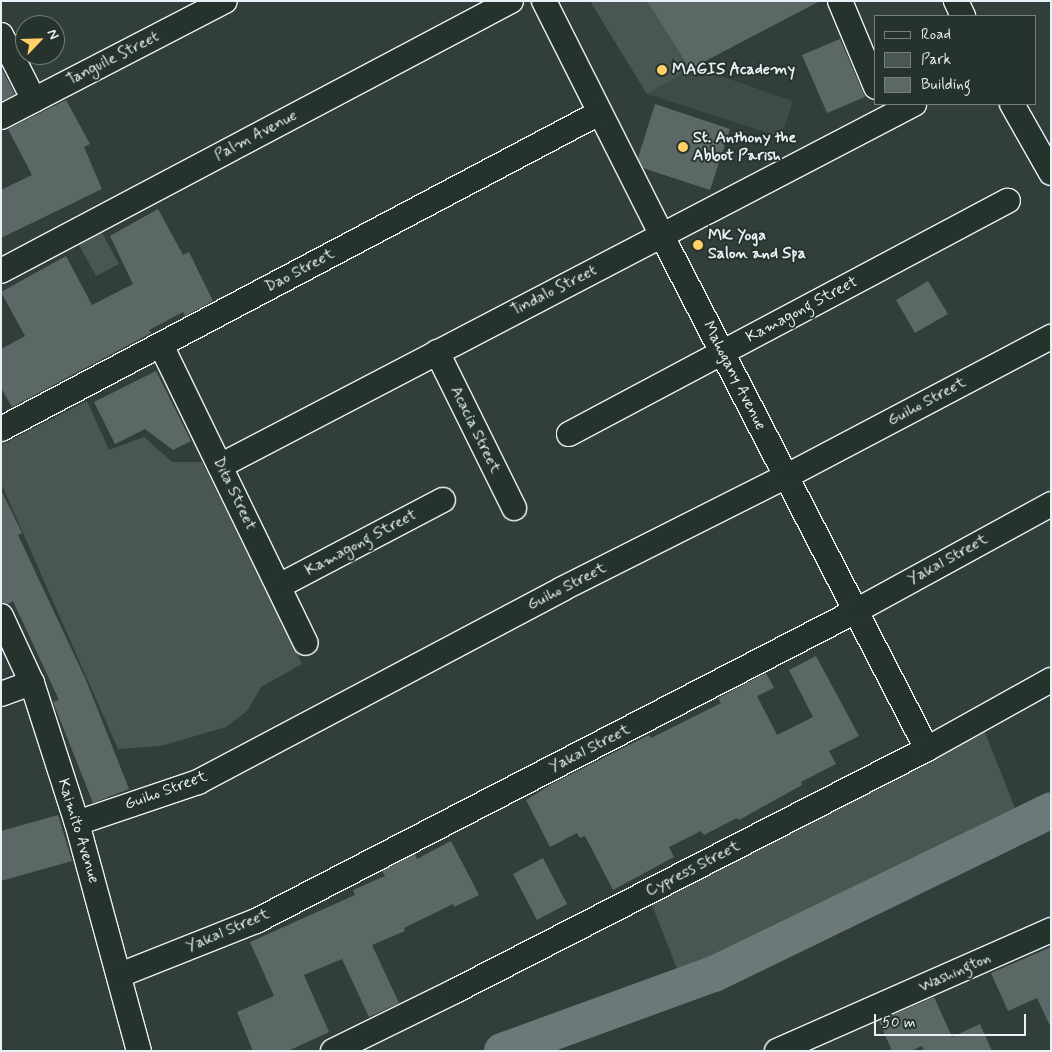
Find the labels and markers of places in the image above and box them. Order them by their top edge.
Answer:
place label: MAGIS Academy [672,60,795,80]
marker: MAGIS Academy [656,64,668,76]
place label: St. Anthony the Abbot Parish [693,128,796,166]
marker: St. Anthony the Abbot Parish [677,141,689,153]
place label: MK Yoga Salon and Spa [708,226,805,264]
marker: MK Yoga Salon and Spa [692,239,704,251]

